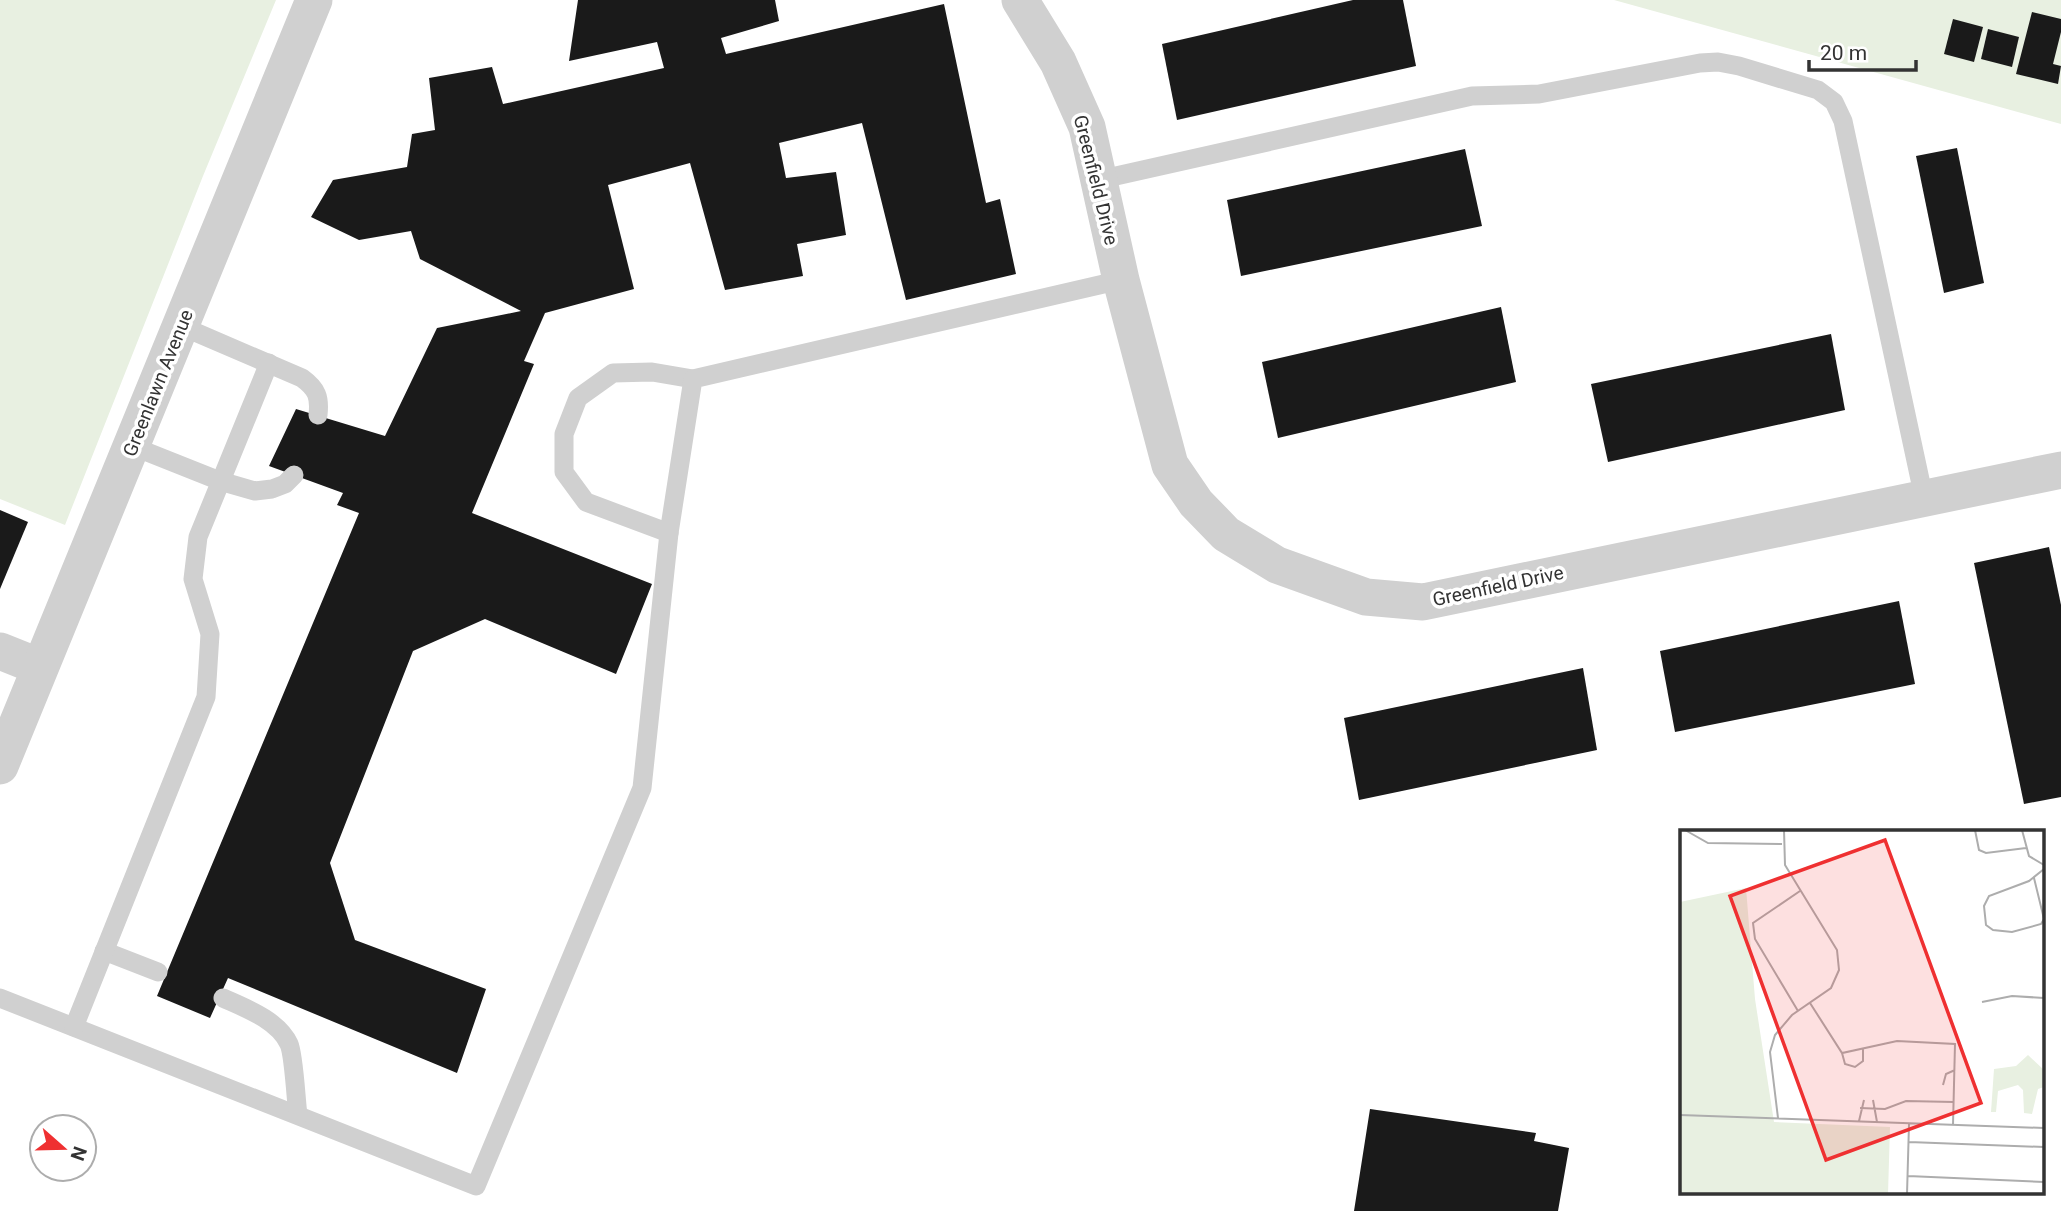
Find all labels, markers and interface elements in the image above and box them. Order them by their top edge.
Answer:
scale bar [1809,28,1916,72]
text: 20 m [1820,41,1867,65]
street label: Greenfield Drive [1069,113,1123,247]
street label: Greenlawn Avenue [118,306,198,460]
street label: Greenfield Drive [1430,561,1566,611]
inset map [1680,830,2044,1194]
north arrow [28,1113,98,1183]
text: N [65,1143,92,1164]

